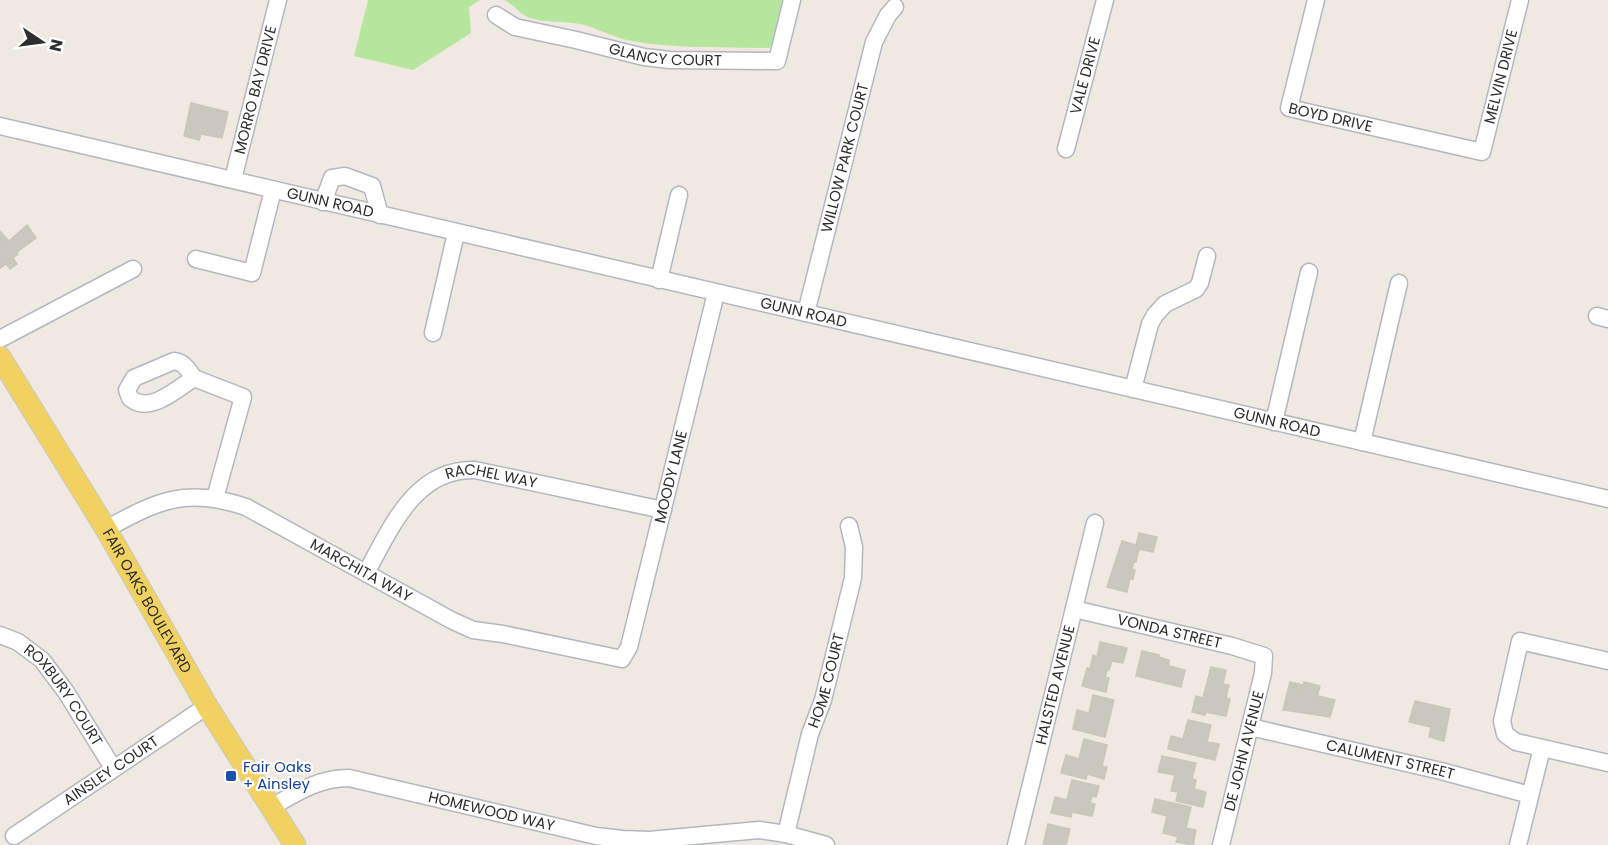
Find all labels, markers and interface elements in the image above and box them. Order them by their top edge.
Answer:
north arrow [12,12,72,72]
street label: MORRO BAY DRIVE [229,23,281,156]
street label: MELVIN DRIVE [1478,27,1522,126]
street label: VALE DRIVE [1065,34,1105,117]
text: N [44,37,69,54]
street label: GLANCY COURT [607,38,722,70]
street label: WILLOW PARK COURT [816,81,873,235]
street label: BOYD DRIVE [1287,97,1375,137]
street label: GUNN ROAD [285,182,376,222]
street label: GUNN ROAD [758,292,849,332]
street label: GUNN ROAD [1232,402,1323,442]
street label: MOODY LANE [649,428,692,525]
street label: RACHEL WAY [442,459,539,493]
street label: FAIR OAKS BOULEVARD [98,525,197,677]
street label: MARCHITA WAY [306,533,416,607]
street label: VONDA STREET [1115,608,1224,653]
street label: HALSTED AVENUE [1030,623,1080,747]
street label: HOME COURT [802,631,849,731]
street label: ROXBURY COURT [20,639,108,750]
street label: DE JOHN AVENUE [1218,689,1269,813]
street label: AINSLEY COURT [59,731,163,810]
street label: CALUMENT STREET [1324,734,1457,784]
place label: Fair Oaks + Ainsley [243,756,312,794]
marker: Fair Oaks + Ainsley [224,769,238,783]
street label: HOMEWOOD WAY [426,786,557,836]

